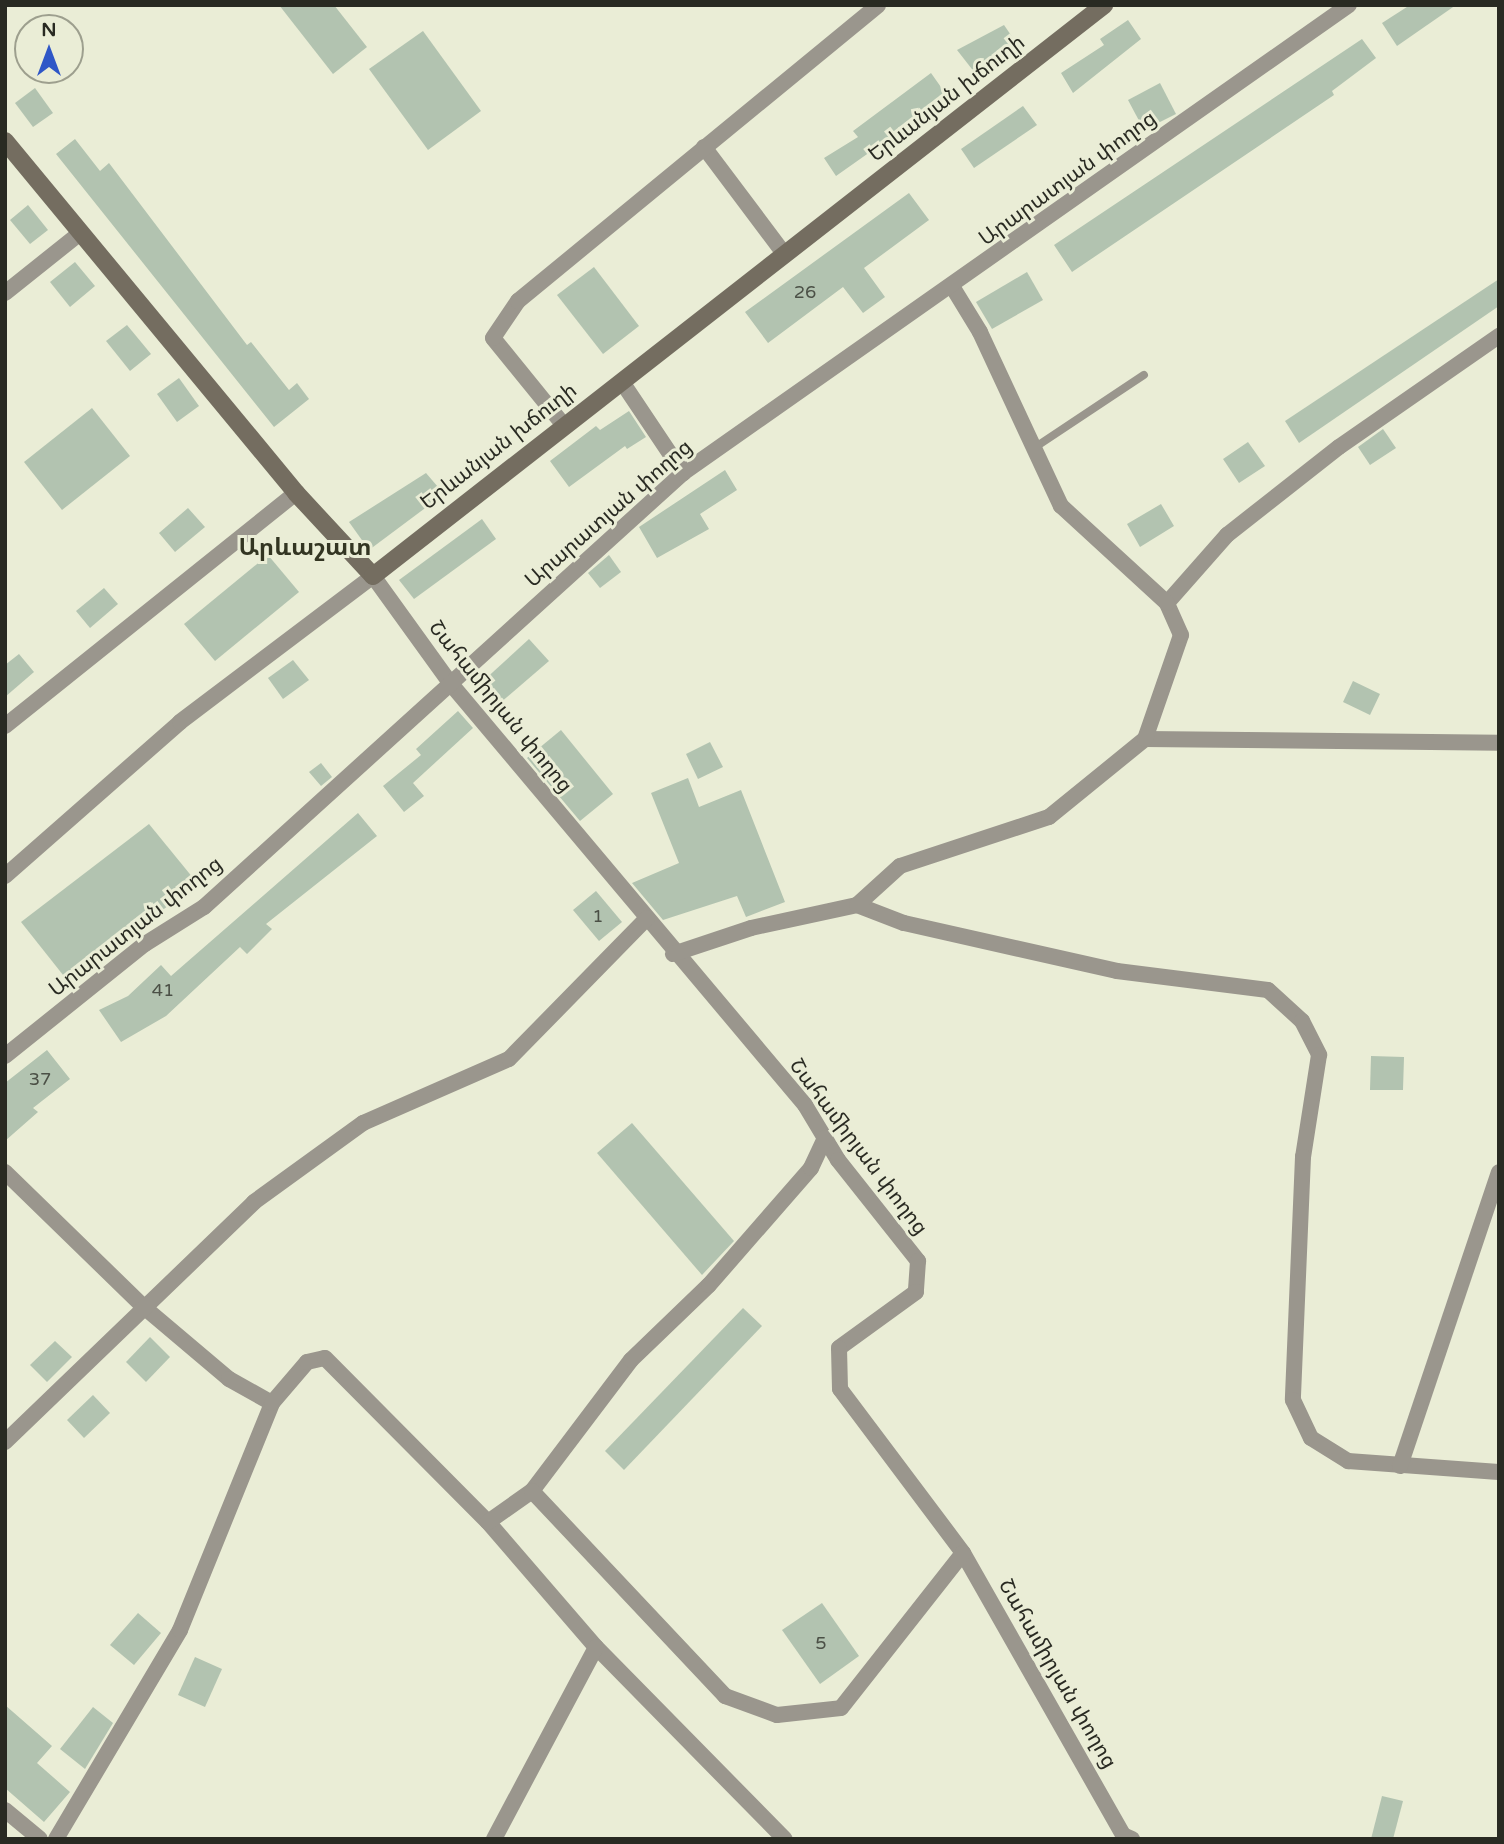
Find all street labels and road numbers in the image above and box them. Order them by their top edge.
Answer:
street label: Երևանյան խճուղի [864,30,1030,168]
street label: Արարատյան փողոց [974,106,1162,252]
street label: Երևանյան խճուղի [416,378,582,516]
street label: Արարատյան փողոց [520,435,698,593]
street label: Շահամիրյան փողոց [423,616,577,798]
street label: Արարատյան փողոց [44,852,228,1002]
street label: Շահամիրյան փողոց [783,1054,933,1240]
street label: Շահամիրյան փողոց [992,1575,1122,1773]

